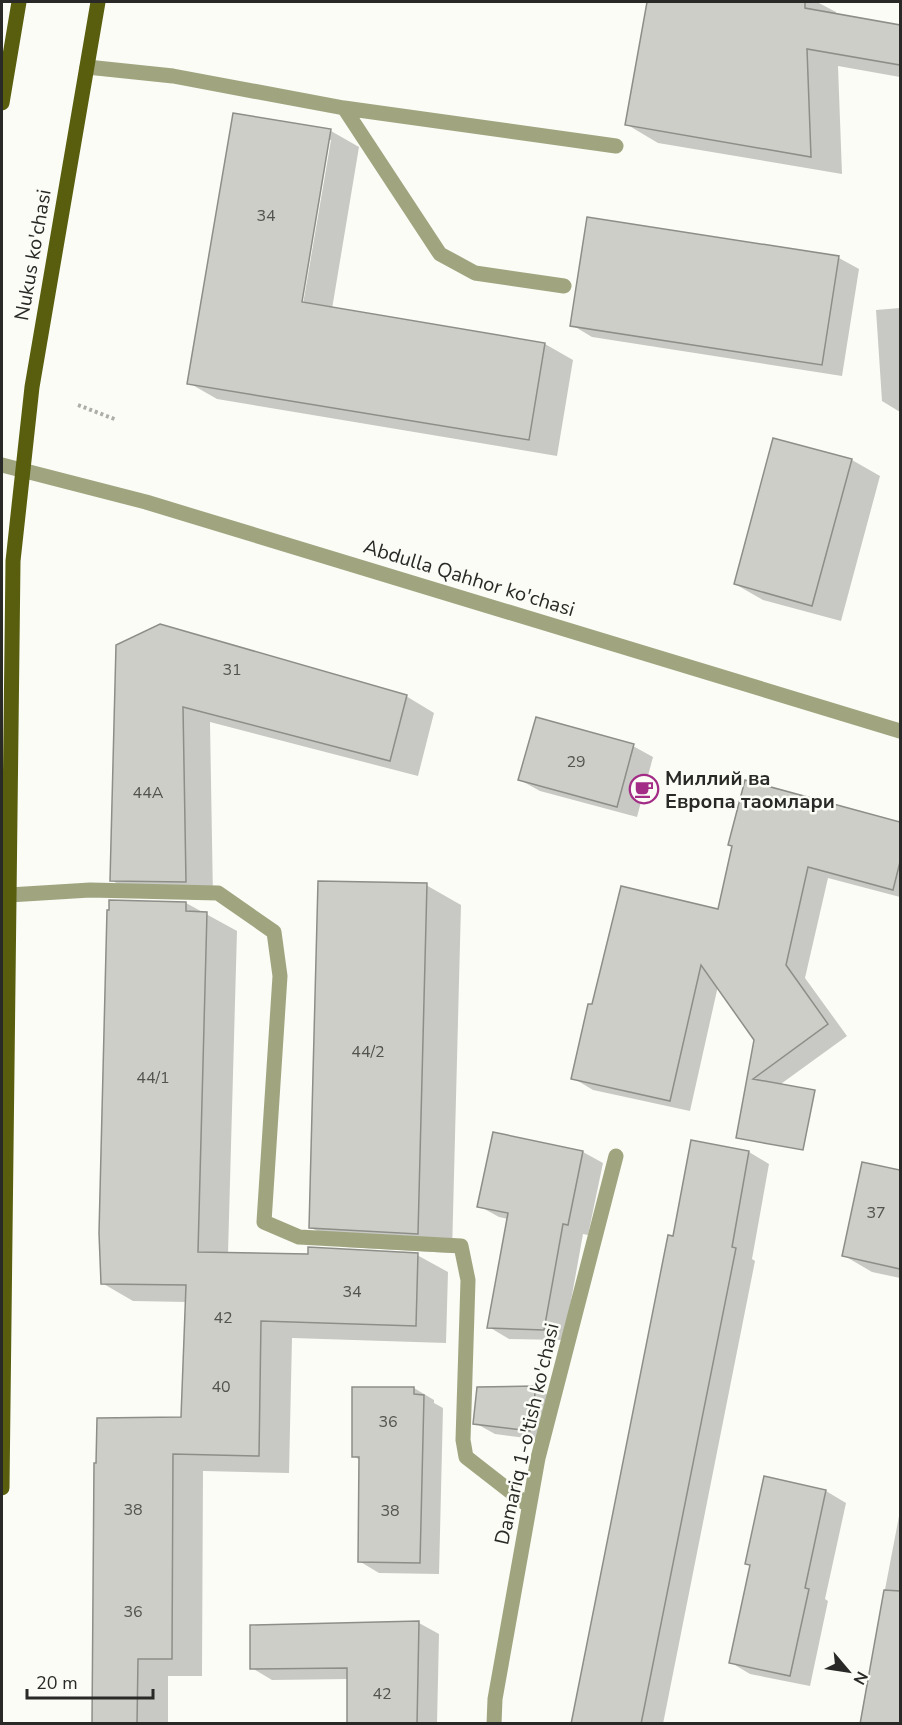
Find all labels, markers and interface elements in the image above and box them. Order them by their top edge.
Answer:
street label: Nukus ko'chasi [8,187,58,323]
house number: 34 [256,205,276,227]
street label: Abdulla Qahhor ko'chasi [360,533,578,623]
house number: 31 [222,659,242,681]
house number: 29 [566,751,586,773]
place label: Миллий ва Европа таомлари [665,765,835,815]
cafe icon: Миллий ва Европа таомлари [628,773,660,805]
house number: 44А [133,782,164,804]
house number: 44/2 [351,1041,385,1063]
house number: 44/1 [136,1067,170,1089]
house number: 37 [866,1202,886,1224]
house number: 34 [342,1281,362,1303]
house number: 42 [213,1307,233,1329]
street label: Damariq 1-o'tish ko'chasi [488,1321,566,1547]
house number: 40 [211,1376,231,1398]
house number: 36 [378,1411,398,1433]
house number: 38 [123,1499,143,1521]
house number: 38 [380,1500,400,1522]
house number: 36 [123,1601,143,1623]
north arrow [818,1641,878,1701]
scale bar [27,1662,153,1700]
text: N [848,1667,873,1688]
text: 20 m [36,1671,78,1695]
house number: 42 [372,1683,392,1705]

